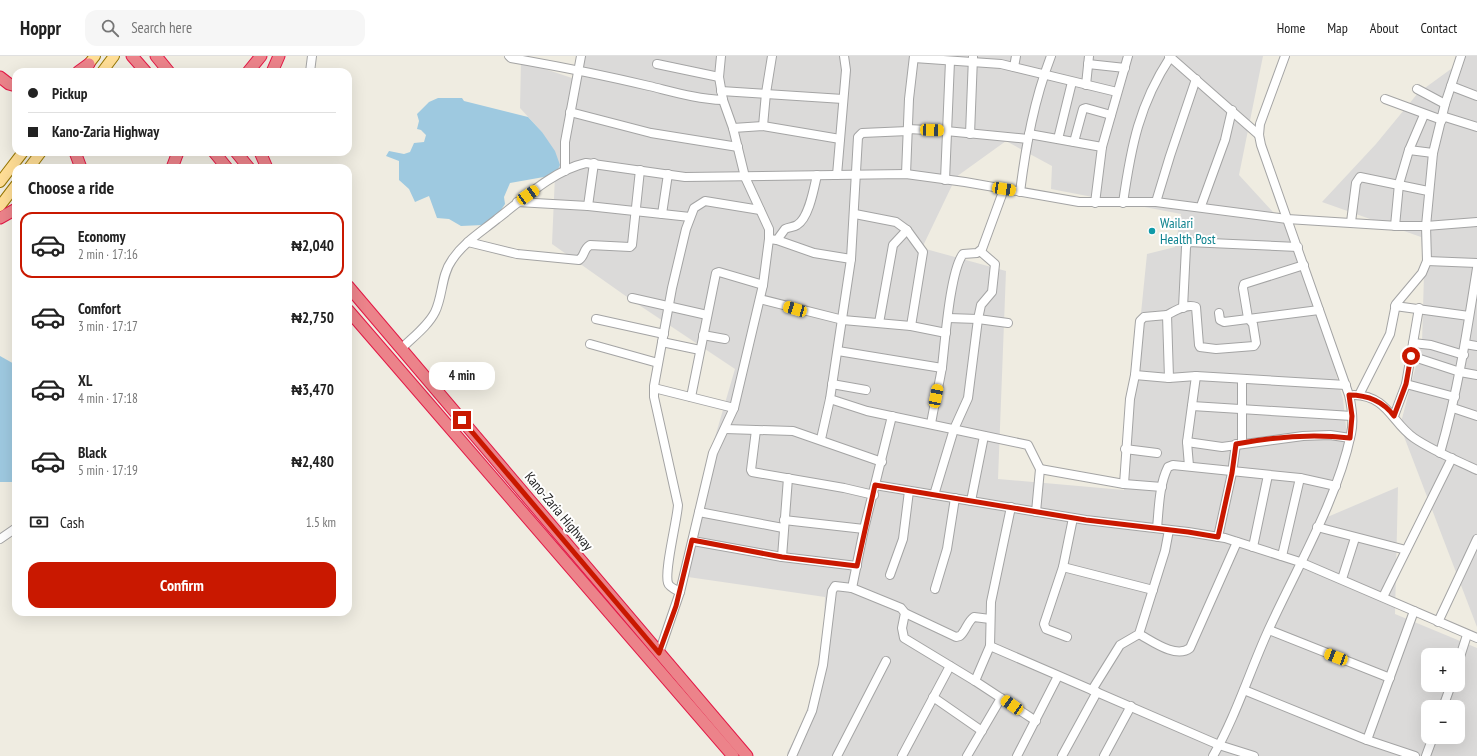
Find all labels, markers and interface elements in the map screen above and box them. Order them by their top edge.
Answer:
search box [85,10,365,46]
text: Hoppr [20,16,61,40]
icon: search [99,17,121,39]
text: Search here [131,18,192,37]
text: Home [1277,19,1305,37]
text: Map [1327,19,1348,37]
text: About [1370,19,1399,37]
text: Contact [1421,19,1457,37]
text: Pickup [52,84,87,103]
text: Kano-Zaria Highway [52,122,159,141]
car [920,124,944,136]
text: Choose a ride [28,176,114,199]
car [991,181,1017,197]
car [515,183,541,207]
place label: Wailari Health Post [1160,214,1216,248]
marker: Wailari Health Post [1147,226,1157,236]
icon: car [30,227,66,263]
text: Economy [78,227,126,246]
text: ₦2,040 [291,236,334,255]
text: 2 min · 17:16 [78,246,138,263]
icon: car [30,299,66,335]
text: Comfort [78,299,121,318]
car [782,300,808,318]
text: ₦2,750 [291,308,334,327]
text: 3 min · 17:17 [78,318,138,335]
route start [1402,347,1420,365]
callout: 4 min [429,362,495,390]
text: 4 min [449,367,475,384]
icon: car [30,371,66,407]
text: XL [78,371,92,390]
text: ₦3,470 [291,380,334,399]
car [928,383,944,409]
text: 4 min · 17:18 [78,390,138,407]
route end [453,411,471,429]
icon: car [30,443,66,479]
text: Black [78,443,107,462]
text: ₦2,480 [291,452,334,471]
text: 5 min · 17:19 [78,462,138,479]
street label: Kano-Zaria Highway [521,468,598,555]
icon: cash [28,511,50,533]
text: Cash [60,513,84,532]
text: 1.5 km [306,514,336,531]
button: Confirm [28,562,336,608]
car [1323,647,1349,667]
map controls [1421,648,1465,744]
button: + [1421,648,1465,692]
car [999,693,1025,717]
button: − [1421,700,1465,744]

